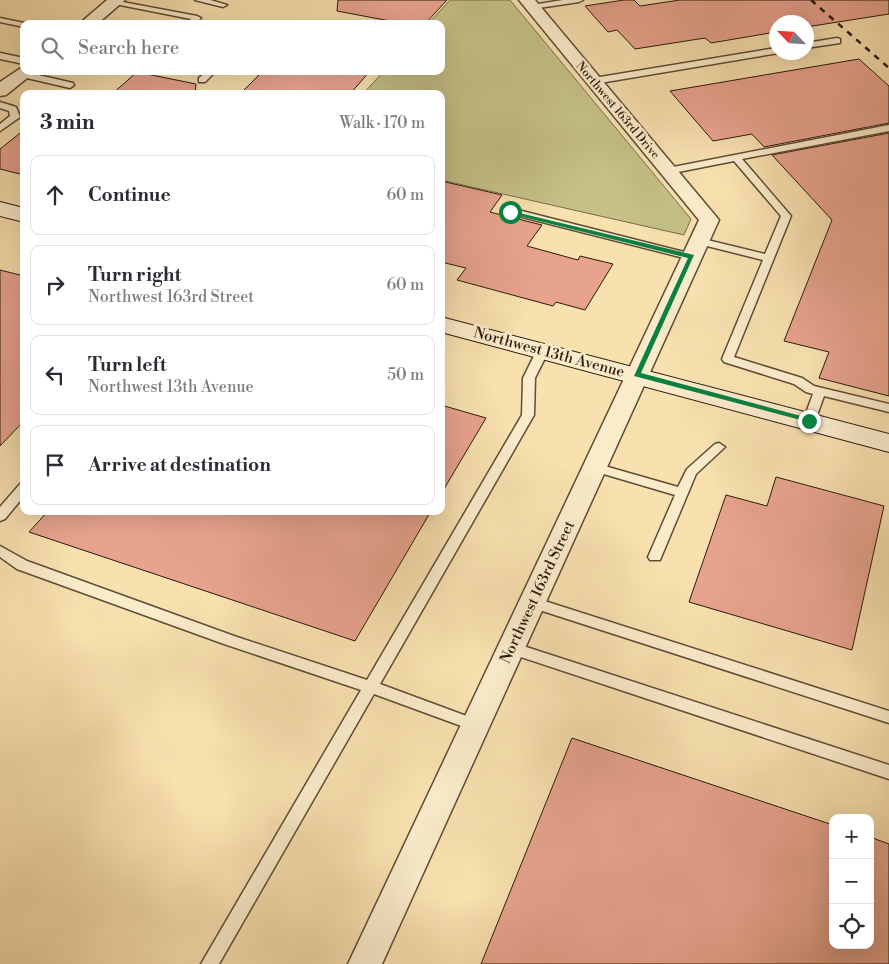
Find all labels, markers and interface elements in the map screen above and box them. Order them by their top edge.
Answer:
north arrow [769,15,814,60]
search box [20,20,445,75]
icon: search [38,34,66,62]
text: Search here [78,36,179,60]
street label: Northwest 163rd Drive [573,59,663,162]
text: 3 min [40,110,95,136]
text: Walk · 170 m [339,113,425,133]
icon: ahead [41,181,69,209]
text: Continue [88,183,171,207]
text: 60 m [386,185,424,205]
route start [499,201,522,224]
text: Turn right [88,263,181,287]
icon: right [41,271,69,299]
text: 60 m [386,275,424,295]
text: Northwest 163rd Street [88,287,254,307]
street label: Northwest 13th Avenue [471,323,626,382]
text: Turn left [88,353,167,377]
icon: left [41,361,69,389]
text: 50 m [387,365,424,385]
text: Northwest 13th Avenue [88,377,254,397]
route end [798,410,821,433]
icon: arrive [41,451,69,479]
text: Arrive at destination [88,453,271,477]
street label: Northwest 163rd Street [496,517,579,667]
map controls [829,814,874,949]
button: + [829,814,874,859]
button: − [829,859,874,904]
button: locate [829,904,874,949]

